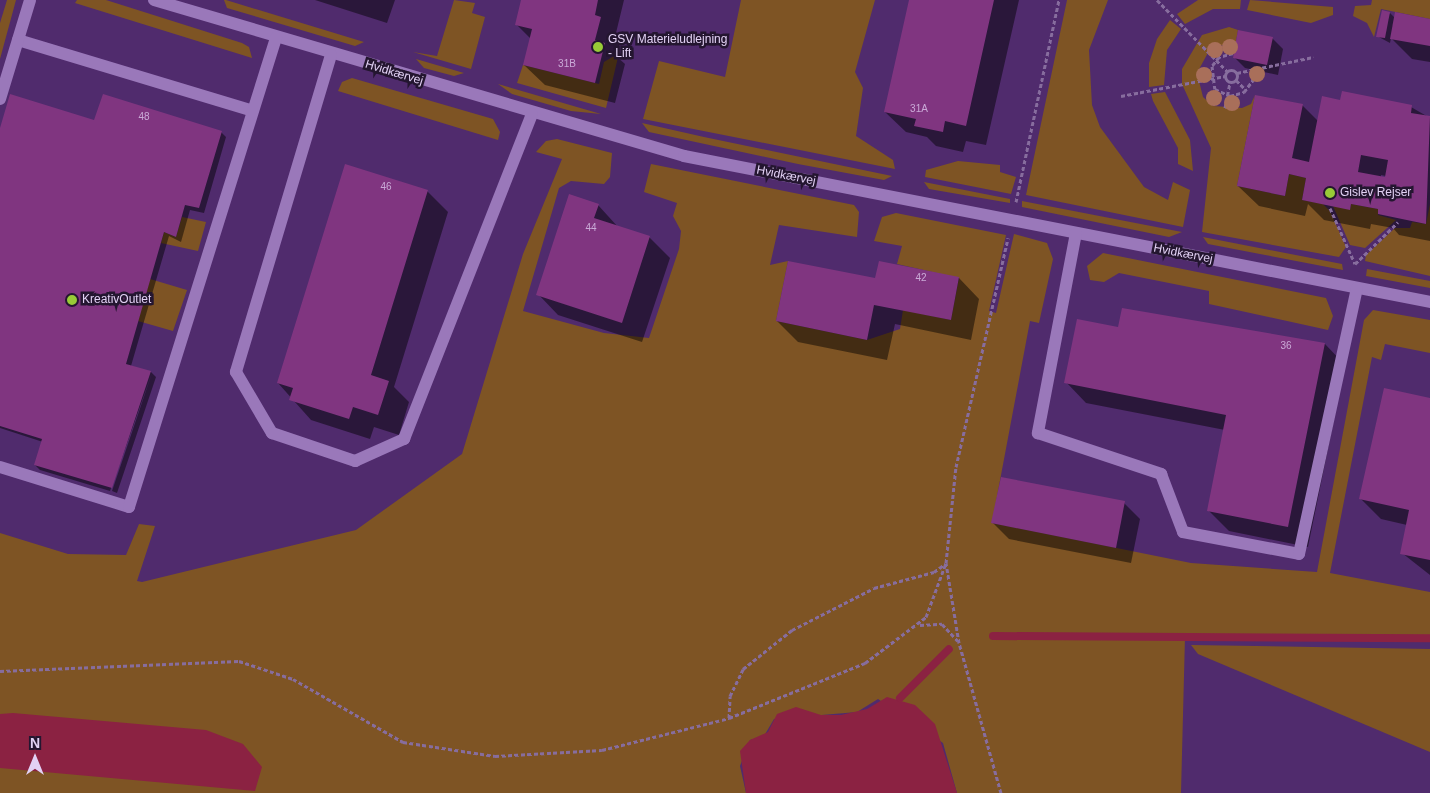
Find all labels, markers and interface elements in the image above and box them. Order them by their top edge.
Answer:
place label: GSV Materieludlejning - Lift [608,33,727,61]
marker: GSV Materieludlejning - Lift [592,41,604,53]
street label: Hvidkærvej [363,57,425,89]
house number: 31B [558,58,576,70]
house number: 31A [910,103,928,115]
house number: 48 [138,111,150,123]
street label: Hvidkærvej [755,163,817,189]
house number: 46 [380,181,392,193]
place label: Gislev Rejser [1340,186,1411,200]
marker: Gislev Rejser [1324,187,1336,199]
house number: 44 [585,222,597,234]
street label: Hvidkærvej [1152,241,1214,267]
house number: 42 [915,272,927,284]
place label: KreativOutlet [82,293,151,307]
marker: KreativOutlet [66,294,78,306]
house number: 36 [1280,340,1292,352]
north arrow [10,733,60,783]
text: N [30,735,40,751]

